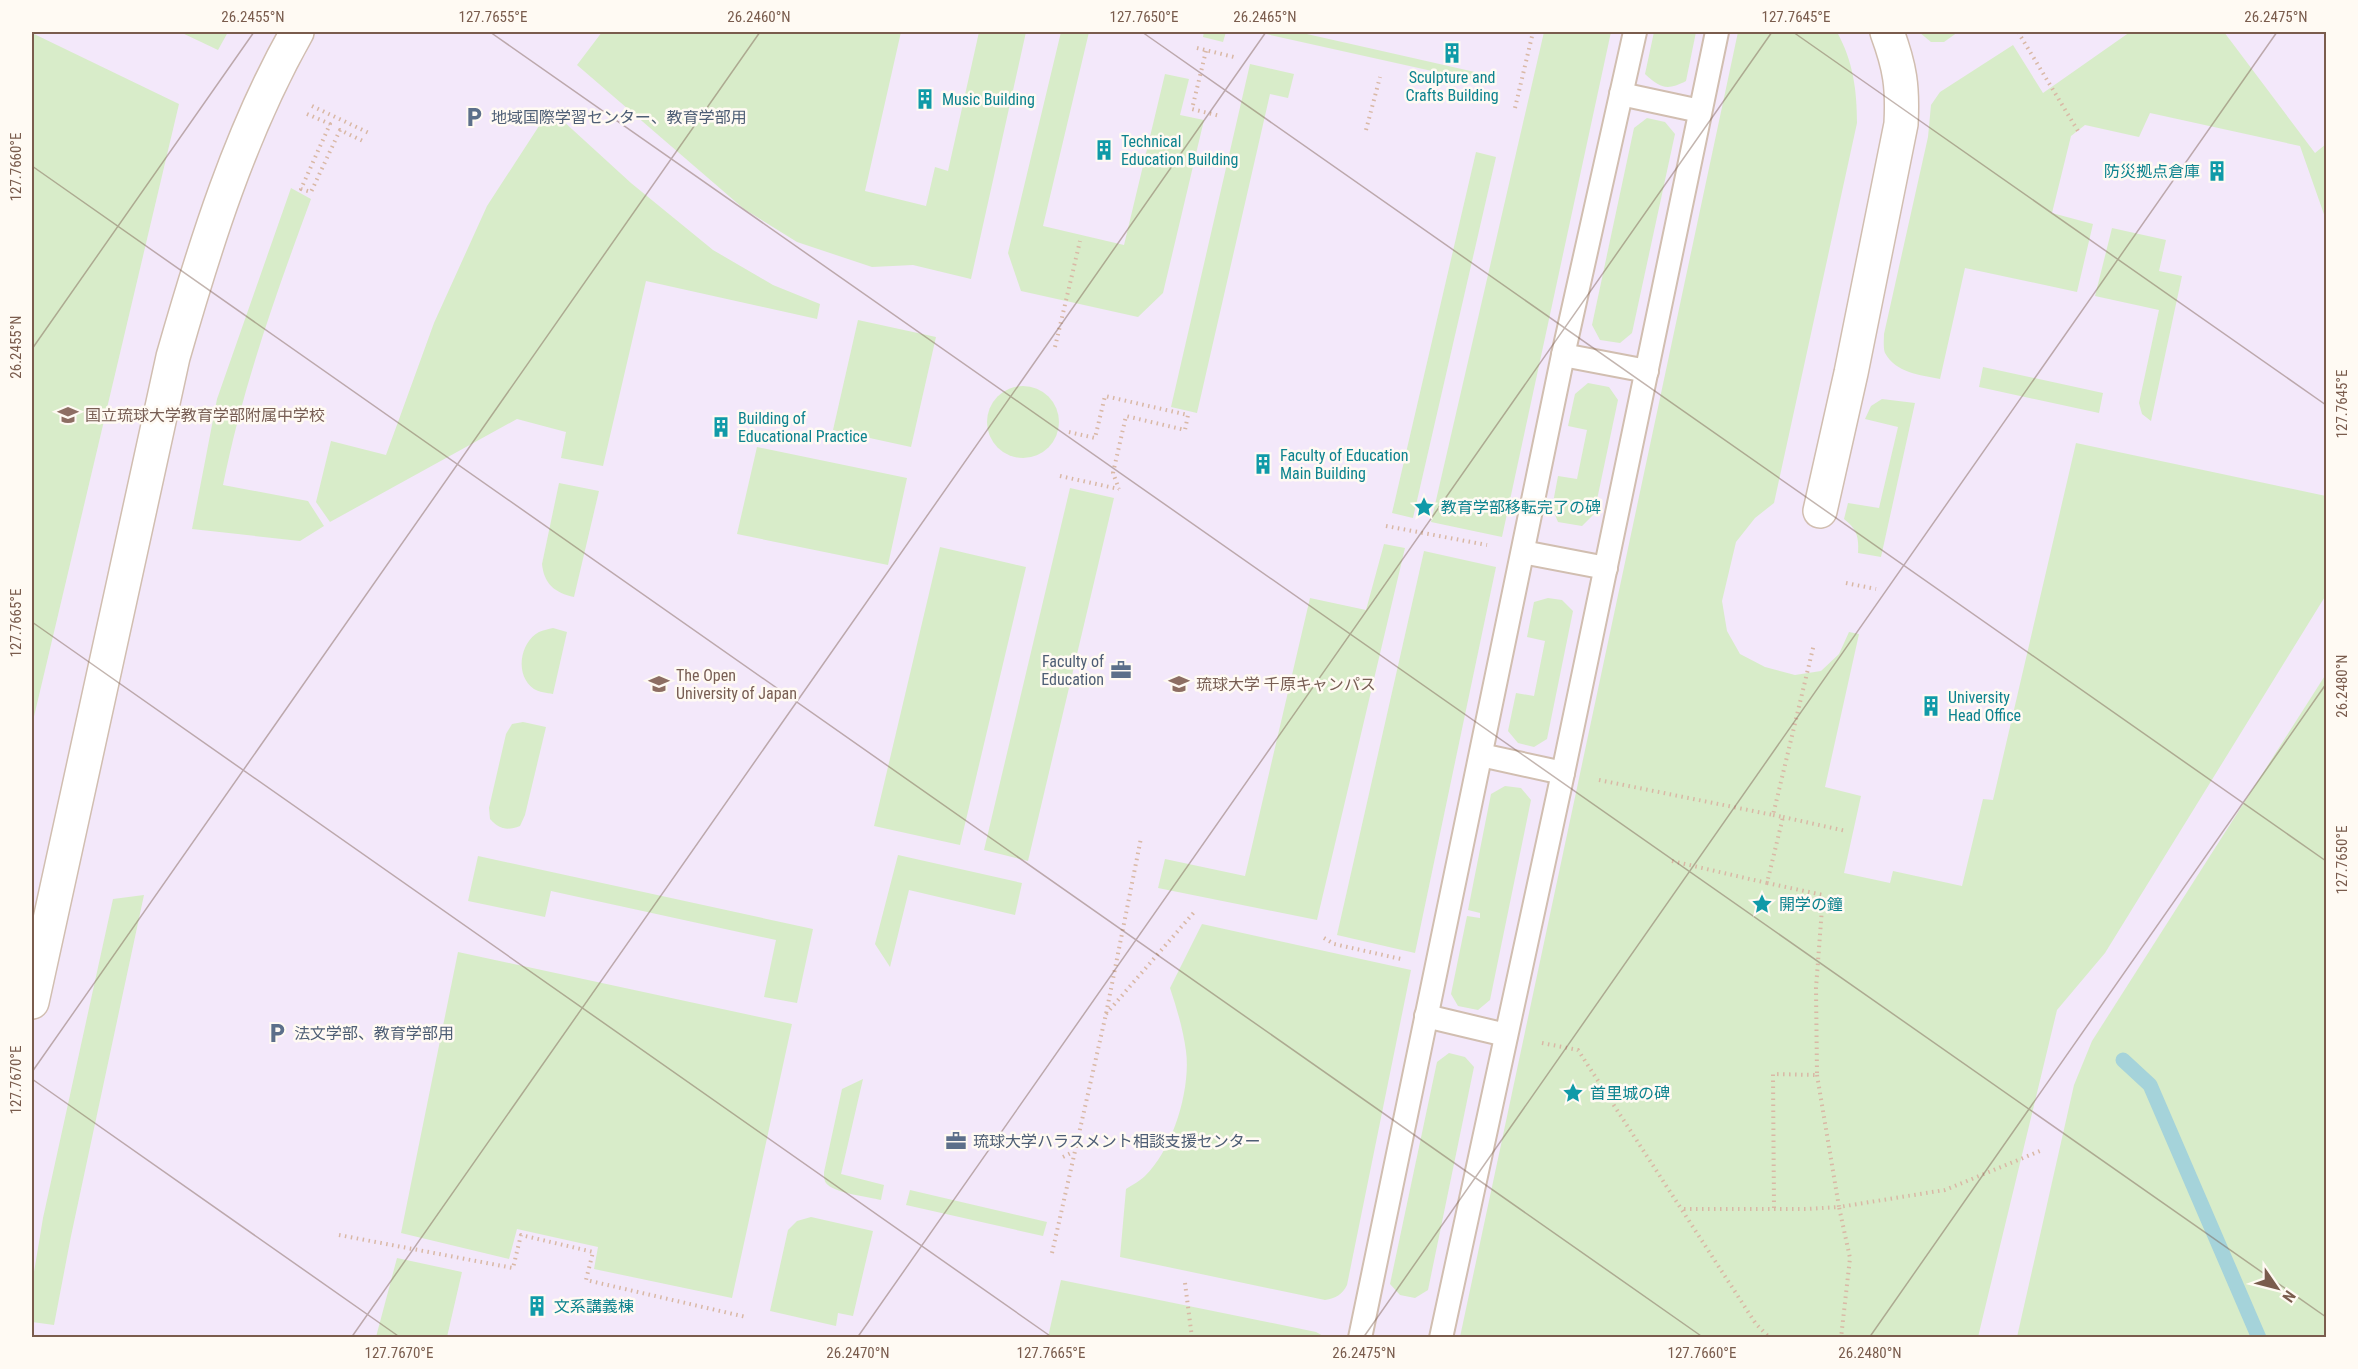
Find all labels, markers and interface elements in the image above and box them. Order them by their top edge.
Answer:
text: 26.2455°N [221,8,285,26]
text: 127.7655°E [459,8,527,26]
text: 26.2460°N [727,8,791,26]
text: 127.7650°E [1110,8,1178,26]
text: 26.2465°N [1233,8,1297,26]
text: 127.7645°E [1762,8,1830,26]
text: 26.2475°N [2244,8,2308,26]
building icon: Sculpture and Crafts Building [1440,41,1464,65]
place label: Sculpture and Crafts Building [1405,68,1499,105]
building icon: Music Building [913,87,937,111]
place label: Music Building [942,90,1035,109]
parking icon: 地域国際学習センター、教育学部用 [462,105,486,129]
place label: 地域国際学習センター、教育学部用 [491,108,747,127]
place label: Technical Education Building [1121,132,1238,169]
text: 127.7660°E [7,133,25,201]
building icon: Technical Education Building [1092,138,1116,162]
building icon: 防災拠点倉庫 [2205,159,2229,183]
place label: 防災拠点倉庫 [2104,162,2200,181]
text: 26.2455°N [7,315,25,379]
text: 127.7645°E [2333,370,2351,438]
school or university icon: 国立琉球大学教育学部附属中学校 [56,403,80,427]
place label: 国立琉球大学教育学部附属中学校 [85,406,325,425]
place label: Building of Educational Practice [738,409,868,446]
building icon: Building of Educational Practice [709,415,733,439]
place label: Faculty of Education Main Building [1280,446,1408,483]
building icon: Faculty of Education Main Building [1251,452,1275,476]
place icon: 教育学部移転完了の碑 [1412,495,1436,519]
place label: 教育学部移転完了の碑 [1441,498,1601,517]
text: 127.7665°E [7,589,25,657]
place label: Faculty of Education [1041,652,1104,689]
text: 26.2480°N [2333,654,2351,718]
office icon: Faculty of Education [1109,658,1133,682]
place label: The Open University of Japan [676,666,797,703]
school or university icon: The Open University of Japan [647,672,671,696]
school or university icon: 琉球大学 千原キャンパス [1167,672,1191,696]
place label: 琉球大学 千原キャンパス [1196,675,1376,694]
place label: University Head Office [1948,688,2021,725]
building icon: University Head Office [1919,694,1943,718]
text: 127.7650°E [2333,826,2351,894]
place icon: 開学の鐘 [1750,892,1774,916]
place label: 開学の鐘 [1779,895,1843,914]
parking icon: 法文学部、教育学部用 [265,1021,289,1045]
place label: 法文学部、教育学部用 [294,1024,454,1043]
text: 127.7670°E [7,1046,25,1114]
place icon: 首里城の碑 [1561,1081,1585,1105]
place label: 首里城の碑 [1590,1084,1670,1103]
office icon: 琉球大学ハラスメント相談支援センター [944,1129,968,1153]
place label: 琉球大学ハラスメント相談支援センター [973,1132,1261,1151]
north arrow [2247,1258,2307,1318]
text: N [2278,1287,2299,1306]
building icon: 文系講義棟 [525,1294,549,1318]
place label: 文系講義棟 [554,1297,634,1316]
text: 127.7670°E [365,1344,433,1362]
text: 26.2470°N [826,1344,890,1362]
text: 127.7665°E [1017,1344,1085,1362]
text: 26.2475°N [1332,1344,1396,1362]
text: 127.7660°E [1668,1344,1736,1362]
text: 26.2480°N [1838,1344,1902,1362]

